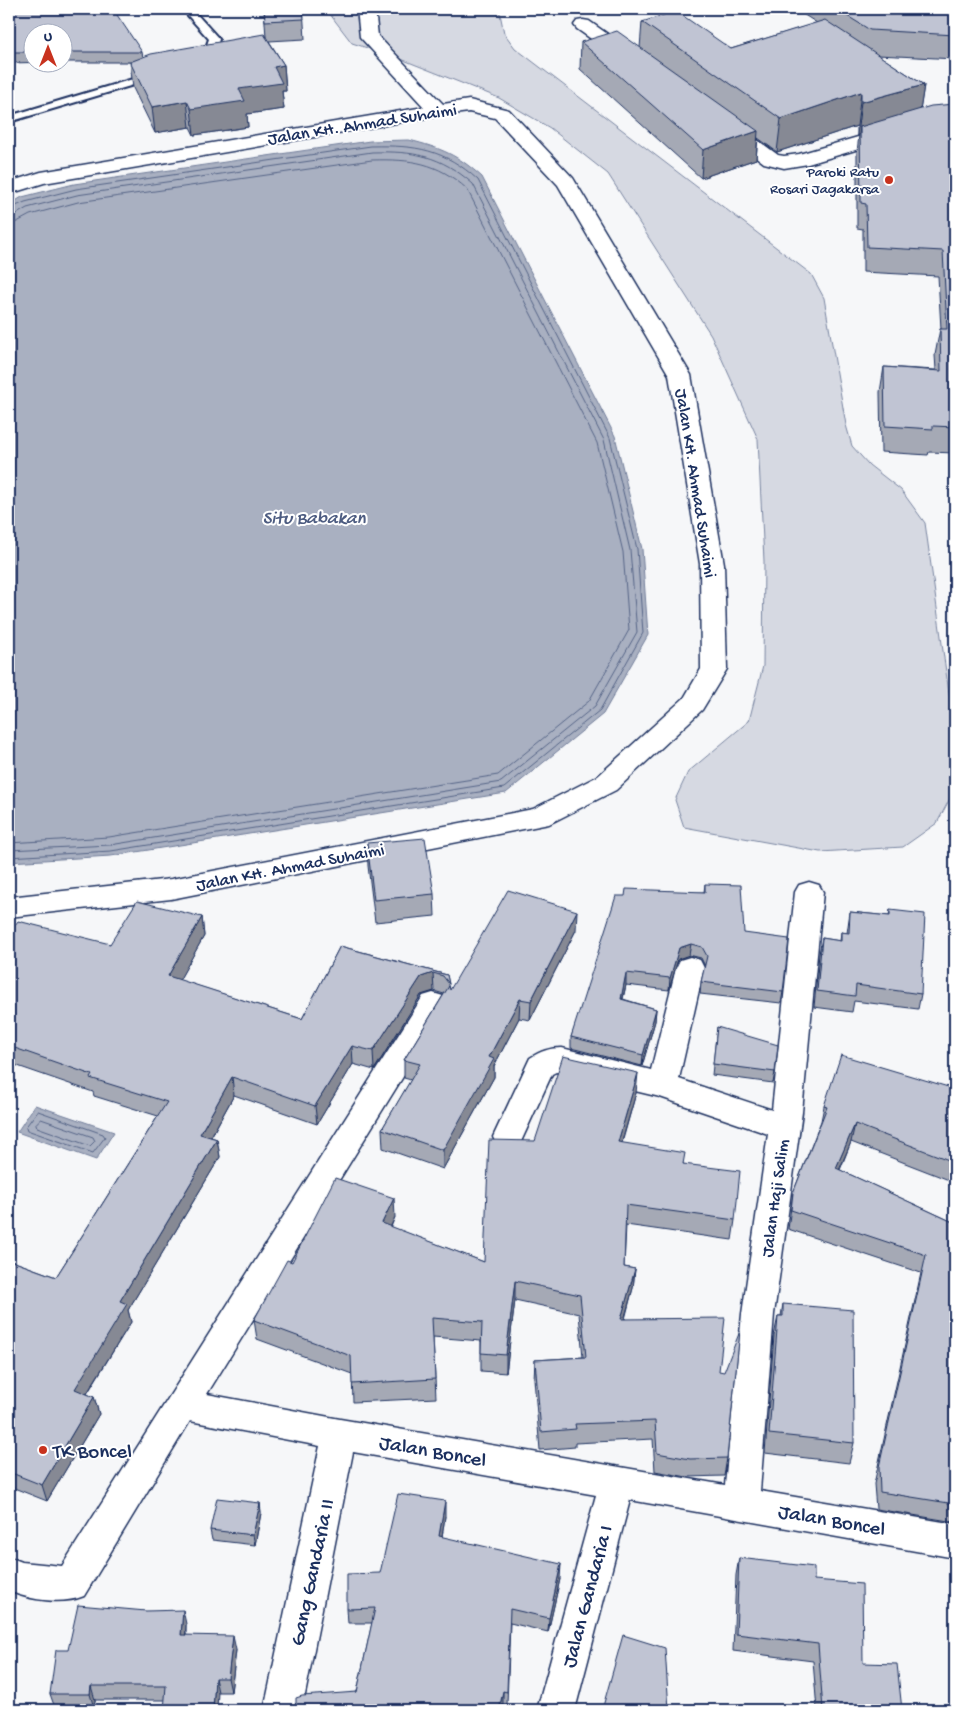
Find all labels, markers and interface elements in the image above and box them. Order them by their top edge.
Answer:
north arrow [22,22,72,72]
text: U [44,29,52,46]
street label: Jalan KH. Ahmad Suhaimi [266,100,459,151]
place label: Paroki Ratu Rosari Jagakarsa [770,164,880,199]
marker: Paroki Ratu Rosari Jagakarsa [883,174,895,186]
street label: Jalan KH. Ahmad Suhaimi [669,387,720,580]
water label: Situ Babakan [263,508,366,531]
street label: Jalan KH. Ahmad Suhaimi [195,840,386,897]
street label: Jalan Haji Salim [758,1138,795,1259]
street label: Jalan Boncel [377,1432,488,1475]
place label: TK Boncel [52,1441,132,1466]
marker: TK Boncel [37,1444,49,1456]
street label: Gang Gandaria II [287,1497,342,1648]
street label: Jalan Boncel [776,1501,887,1544]
street label: Jalan Gandaria I [558,1523,620,1671]

